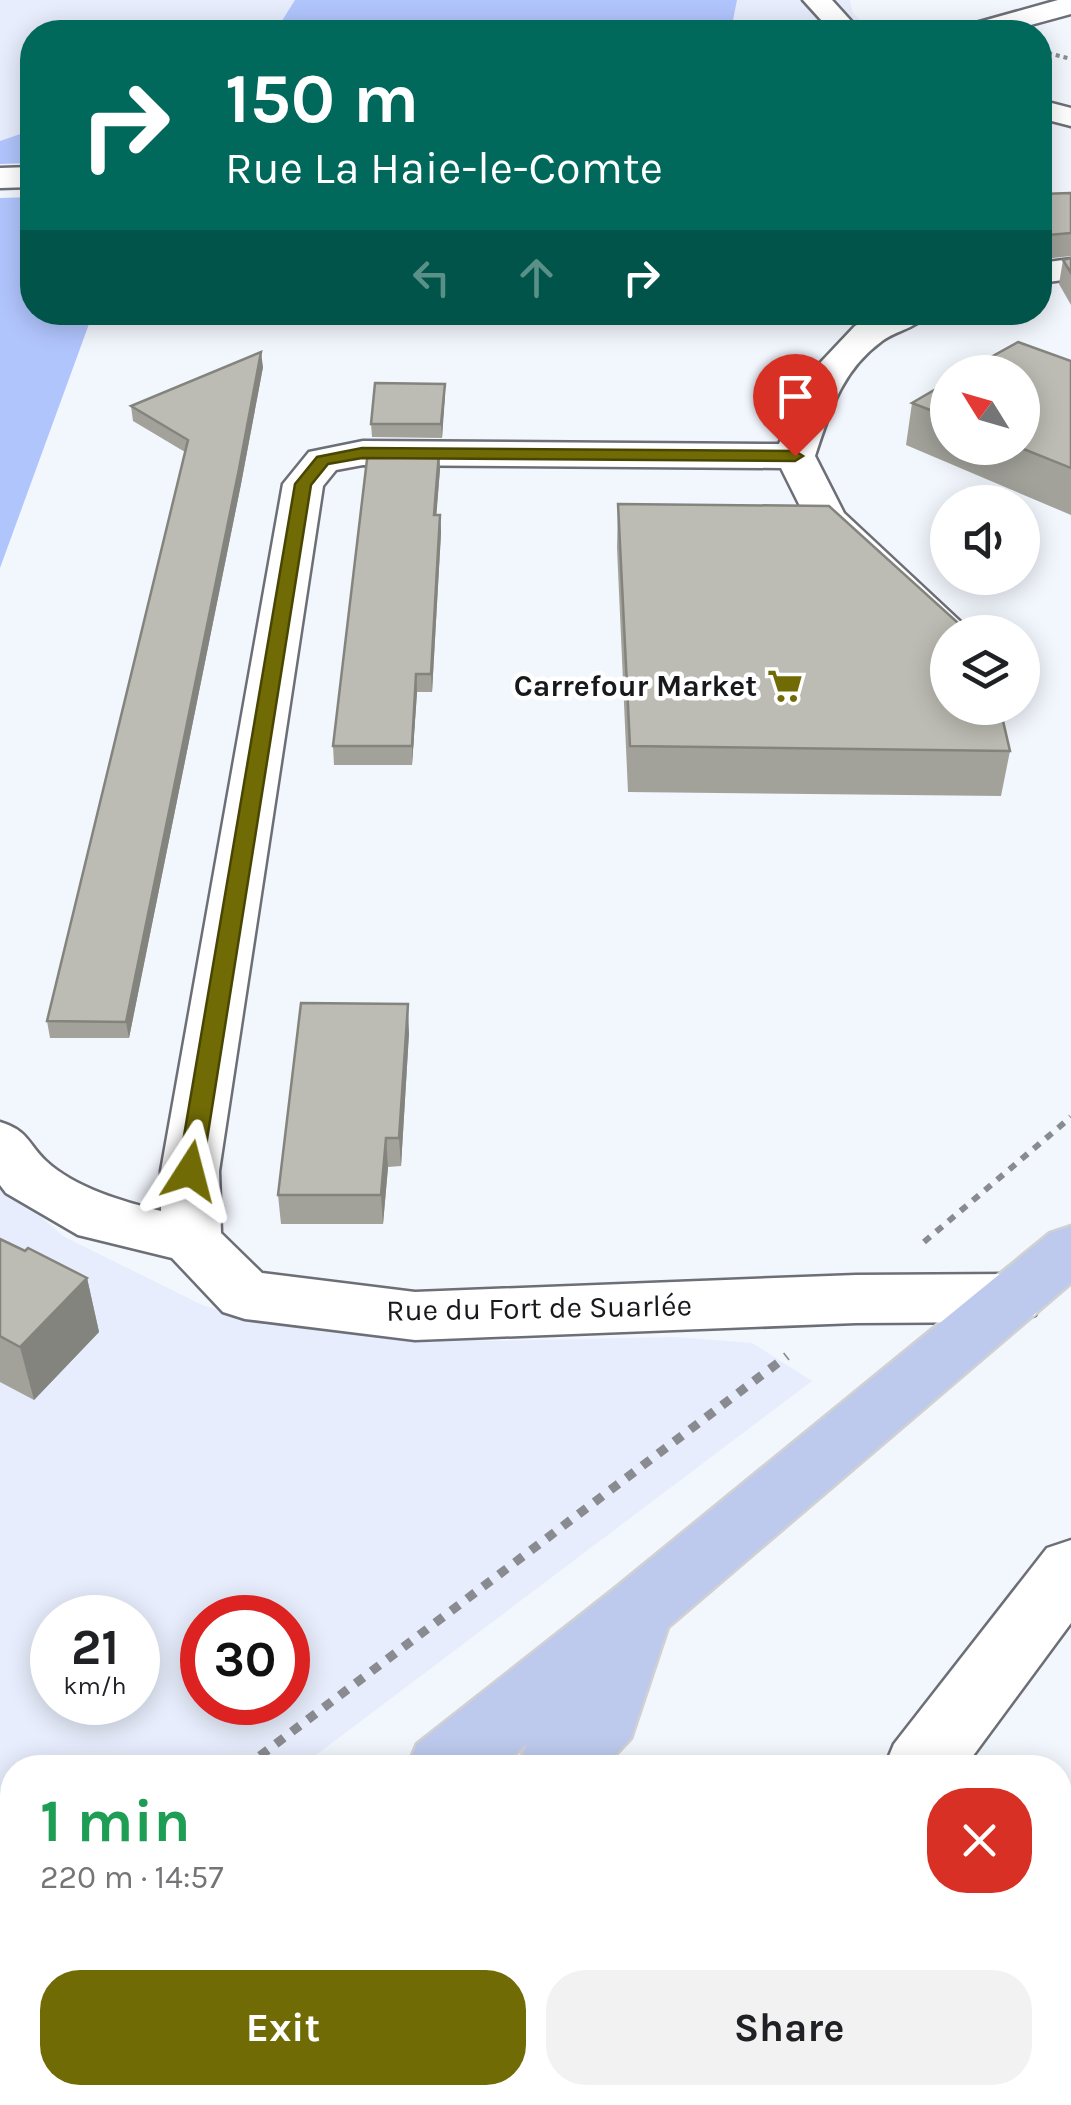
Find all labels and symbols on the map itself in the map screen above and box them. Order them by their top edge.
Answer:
pin [753,354,838,457]
north arrow [930,355,1040,465]
supermarket icon: Carrefour Market [766,667,804,705]
place label: Carrefour Market [514,668,757,704]
position arrow [138,1119,242,1223]
street label: Rue du Fort de Suarlée [386,1287,692,1329]
speed limit sign: 30 [180,1595,310,1725]

